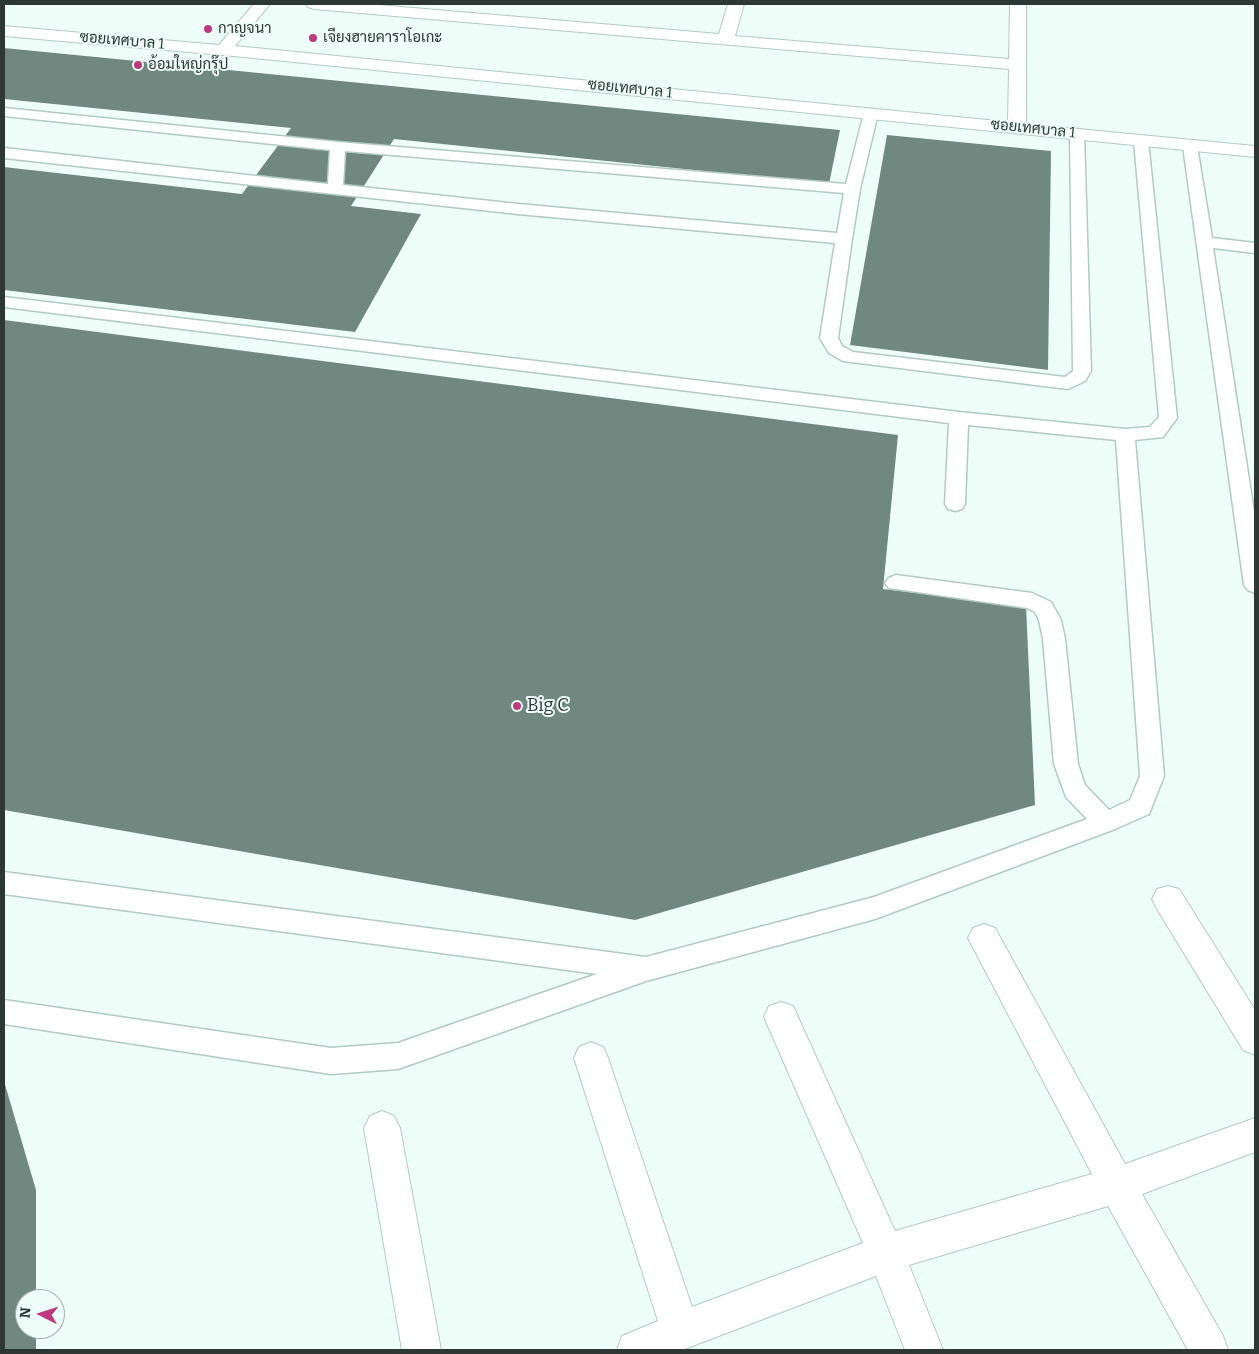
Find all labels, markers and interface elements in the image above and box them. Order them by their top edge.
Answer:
place label: กาญจนา [218,20,272,38]
marker: กาญจนา [202,23,214,35]
street label: ซอยเทศบาล 1 [79,28,165,54]
place label: เจียงฮายคาราโอเกะ [323,29,442,47]
marker: เจียงฮายคาราโอเกะ [307,32,319,44]
place label: อ้อมใหญ่กรุ๊ป [148,56,228,74]
marker: อ้อมใหญ่กรุ๊ป [132,59,144,71]
street label: ซอยเทศบาล 1 [587,76,673,102]
street label: ซอยเทศบาล 1 [990,116,1076,142]
place label: Big C [527,695,569,717]
marker: Big C [511,700,523,712]
north arrow [15,1289,65,1339]
text: N [17,1307,34,1319]

